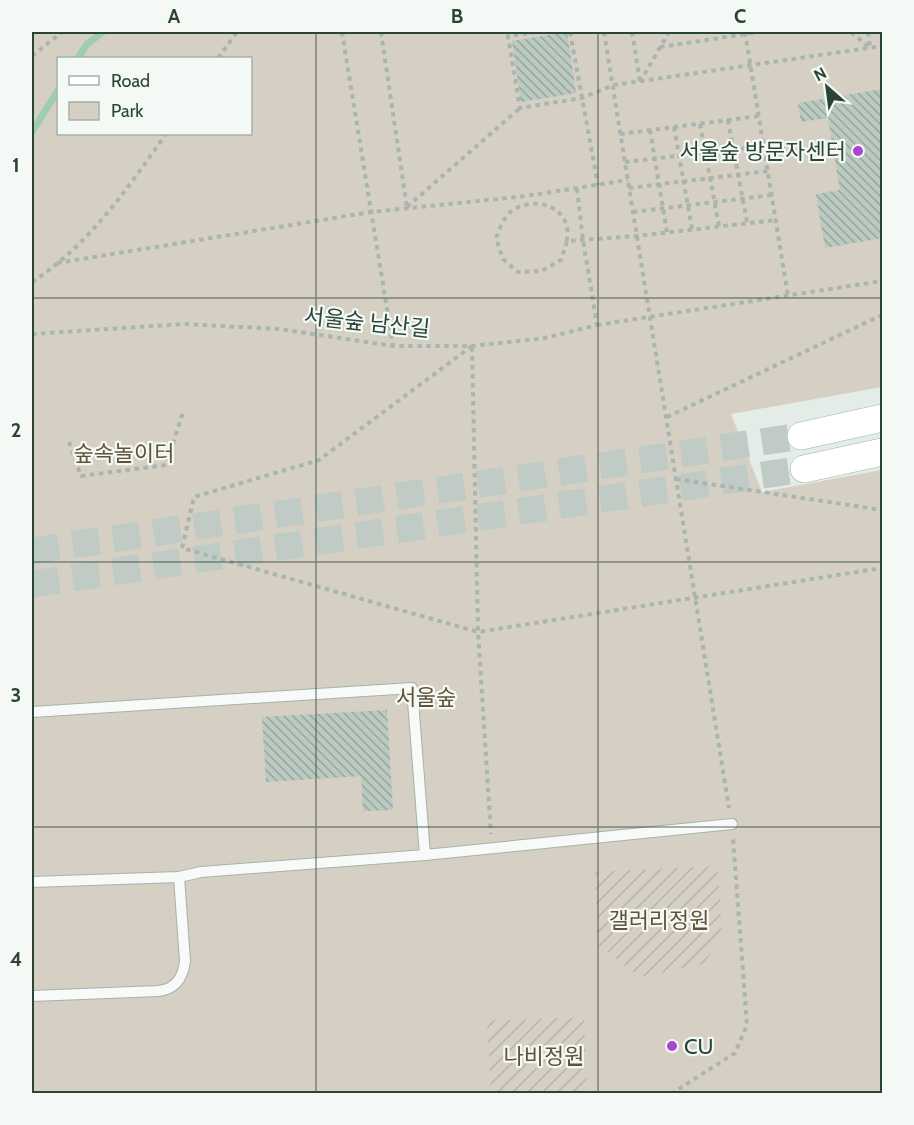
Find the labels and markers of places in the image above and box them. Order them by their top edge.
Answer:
place label: 서울숲 방문자센터 [679,138,846,165]
marker: 서울숲 방문자센터 [851,144,865,158]
place label: CU [684,1033,713,1060]
marker: CU [665,1039,679,1053]

